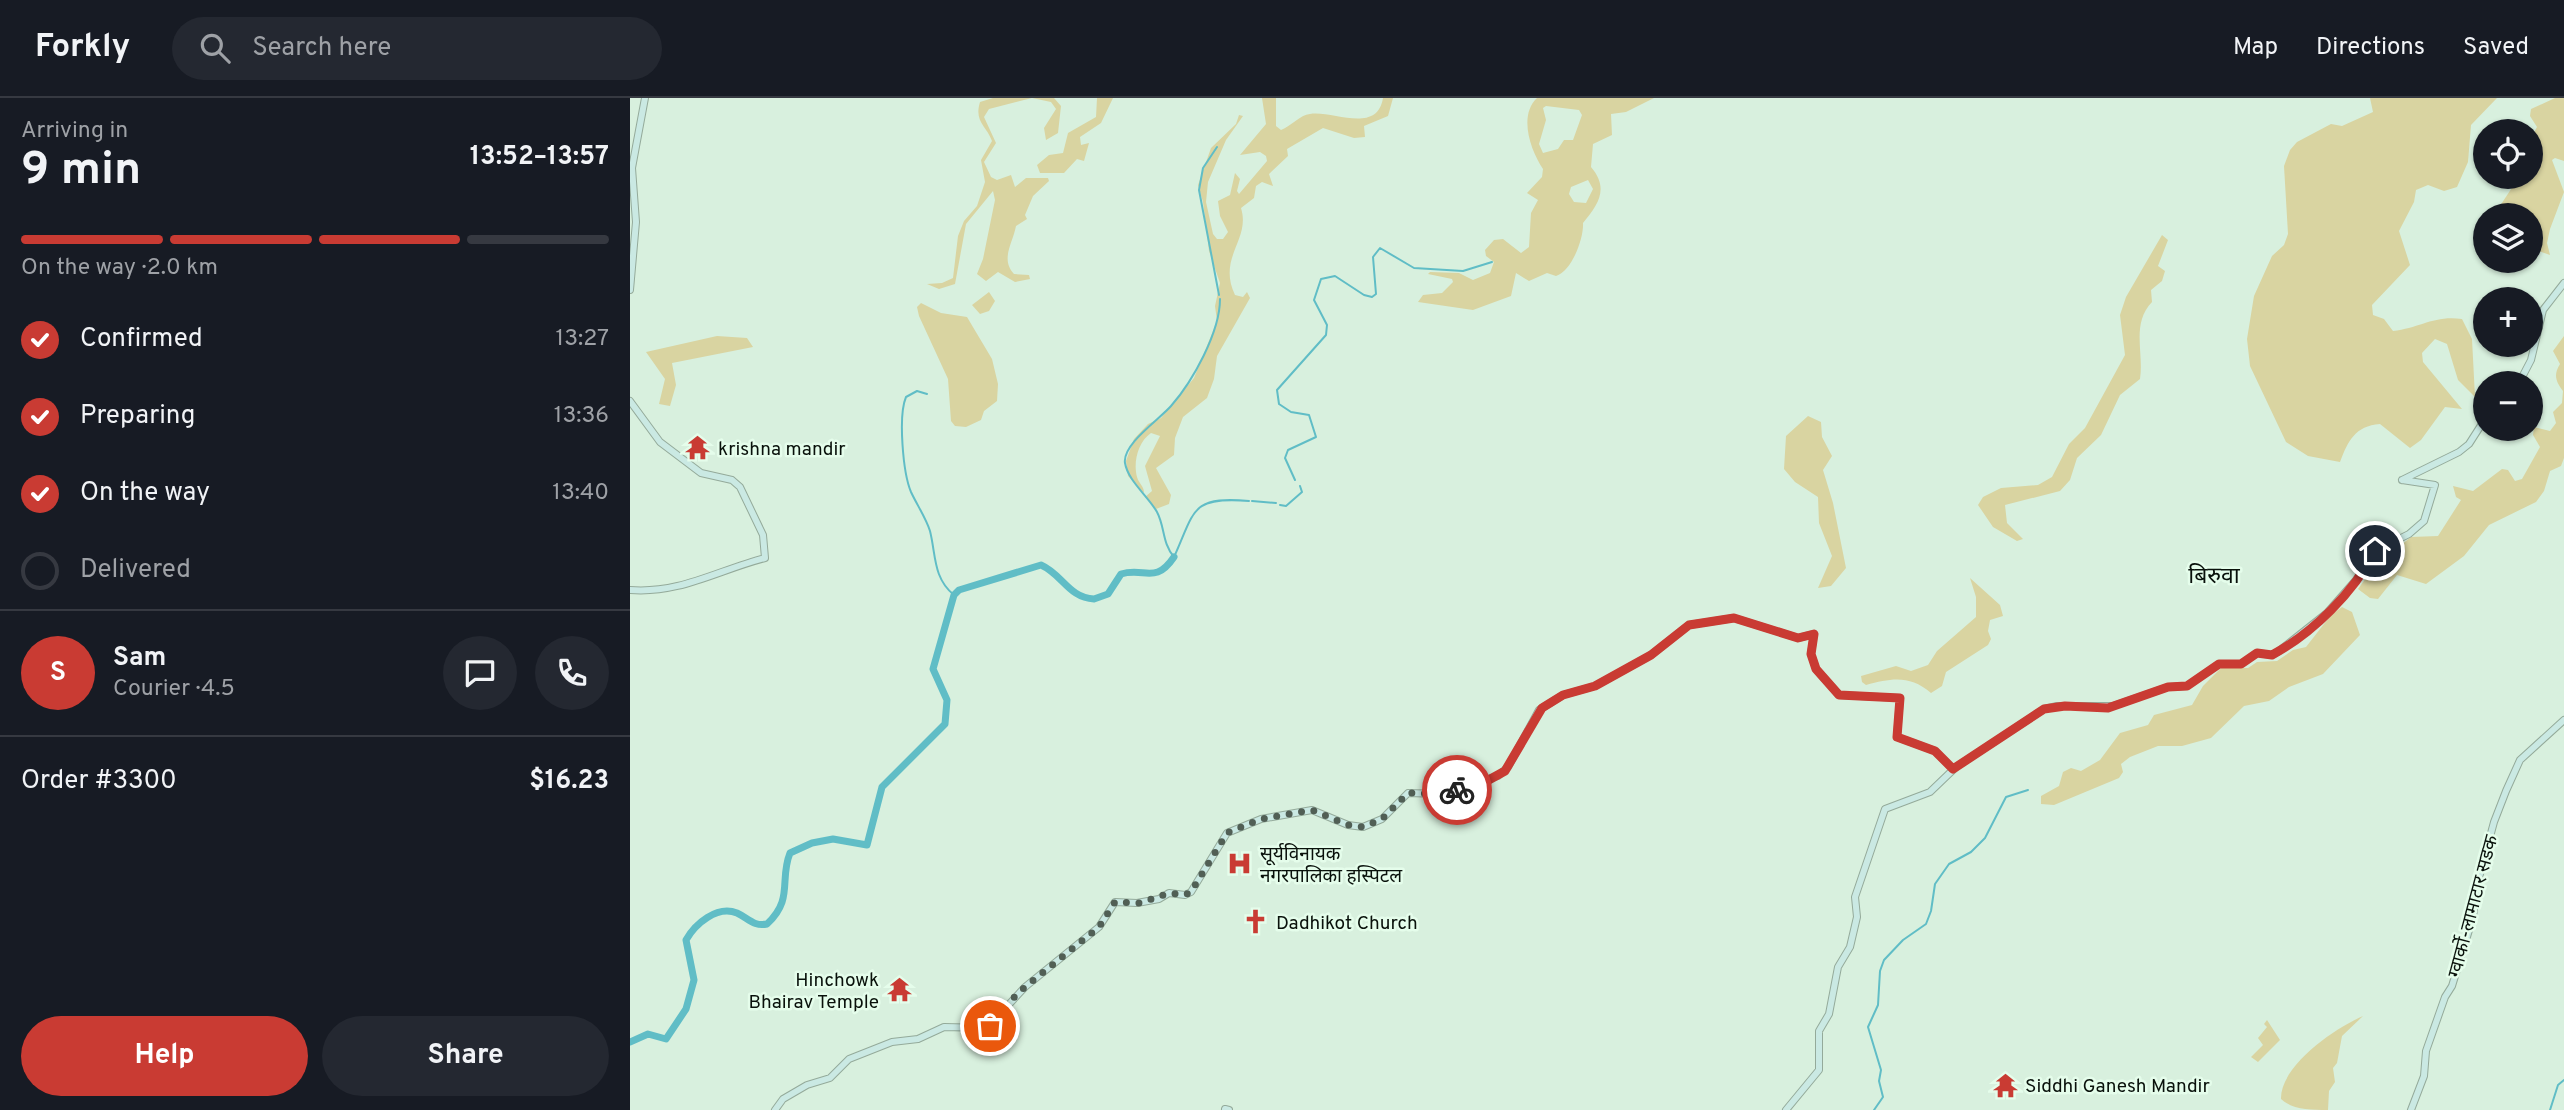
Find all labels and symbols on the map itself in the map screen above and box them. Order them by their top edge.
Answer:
temple icon: krishna mandir [684,434,712,462]
place label: krishna mandir [718,438,846,462]
pin [2345,521,2405,581]
district label: बिरुवा [2188,563,2241,592]
courier [1422,755,1492,825]
street label: ग्वार्को-लामाटार सडक [2442,832,2505,980]
place label: सूर्यविनायक नगरपालिका हस्पिटल [1260,842,1403,889]
hospital icon: सूर्यविनायक नगरपालिका हस्पिटल [1226,850,1254,878]
church icon: Dadhikot Church [1242,908,1270,936]
place label: Dadhikot Church [1276,912,1418,936]
place label: Hinchowk Bhairav Temple [748,969,879,1015]
temple icon: Hinchowk Bhairav Temple [885,976,913,1004]
pin [960,996,1020,1056]
temple icon: Siddhi Ganesh Mandir [1991,1071,2019,1099]
place label: Siddhi Ganesh Mandir [2025,1075,2210,1099]

